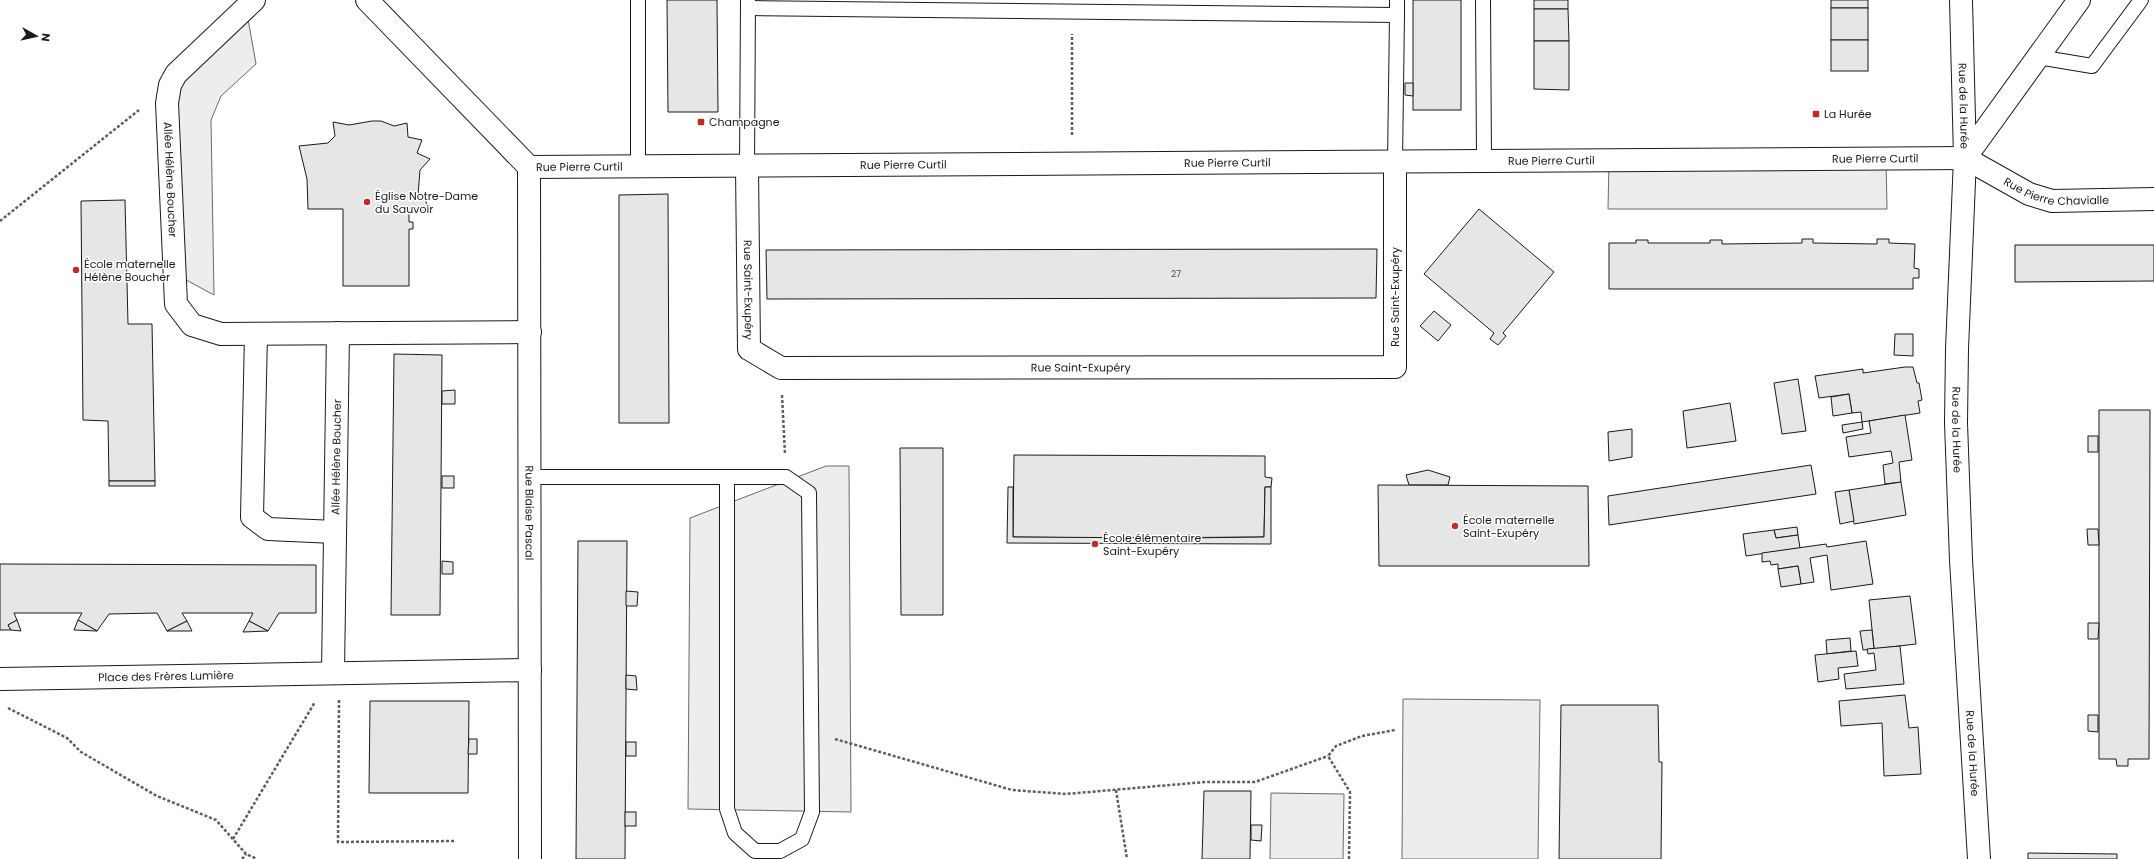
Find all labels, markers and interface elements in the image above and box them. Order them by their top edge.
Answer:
north arrow [16,16,56,56]
text: N [37,32,54,43]
street label: Rue de la Hurée [1955,63,1973,149]
place label: La Hurée [1824,106,1872,122]
marker: La Hurée [1811,109,1821,119]
place label: Champagne [709,114,780,130]
marker: Champagne [696,117,706,127]
street label: Allée Hélène Boucher [160,121,181,238]
street label: Rue Pierre Curtil [1832,150,1919,167]
street label: Rue Pierre Curtil [1508,152,1595,169]
street label: Rue Pierre Curtil [1184,154,1271,171]
street label: Rue Pierre Curtil [860,156,947,173]
street label: Rue Pierre Curtil [536,158,623,175]
street label: Rue Pierre Chavialle [2001,173,2109,209]
place label: Église Notre-Dame du Sauvoir [375,188,478,217]
marker: Église Notre-Dame du Sauvoir [362,197,372,207]
street label: Rue Saint-Exupéry [740,240,757,341]
street label: Rue Saint-Exupéry [1387,246,1403,347]
place label: École maternelle Hélène Boucher [84,256,176,285]
marker: École maternelle Hélène Boucher [71,265,81,275]
house number: 27 [1171,268,1181,280]
street label: Rue Saint-Exupéry [1031,359,1131,376]
street label: Rue de la Hurée [1948,387,1966,473]
street label: Allée Hélène Boucher [327,399,345,515]
street label: Rue Blaise Pascal [521,465,538,561]
place label: École maternelle Saint-Exupéry [1463,512,1555,541]
marker: École maternelle Saint-Exupéry [1450,521,1460,531]
place label: École élémentaire Saint-Exupéry [1103,530,1202,559]
marker: École élémentaire Saint-Exupéry [1090,539,1100,549]
street label: Place des Frères Lumière [98,667,234,685]
street label: Rue de la Hurée [1962,710,1983,797]

